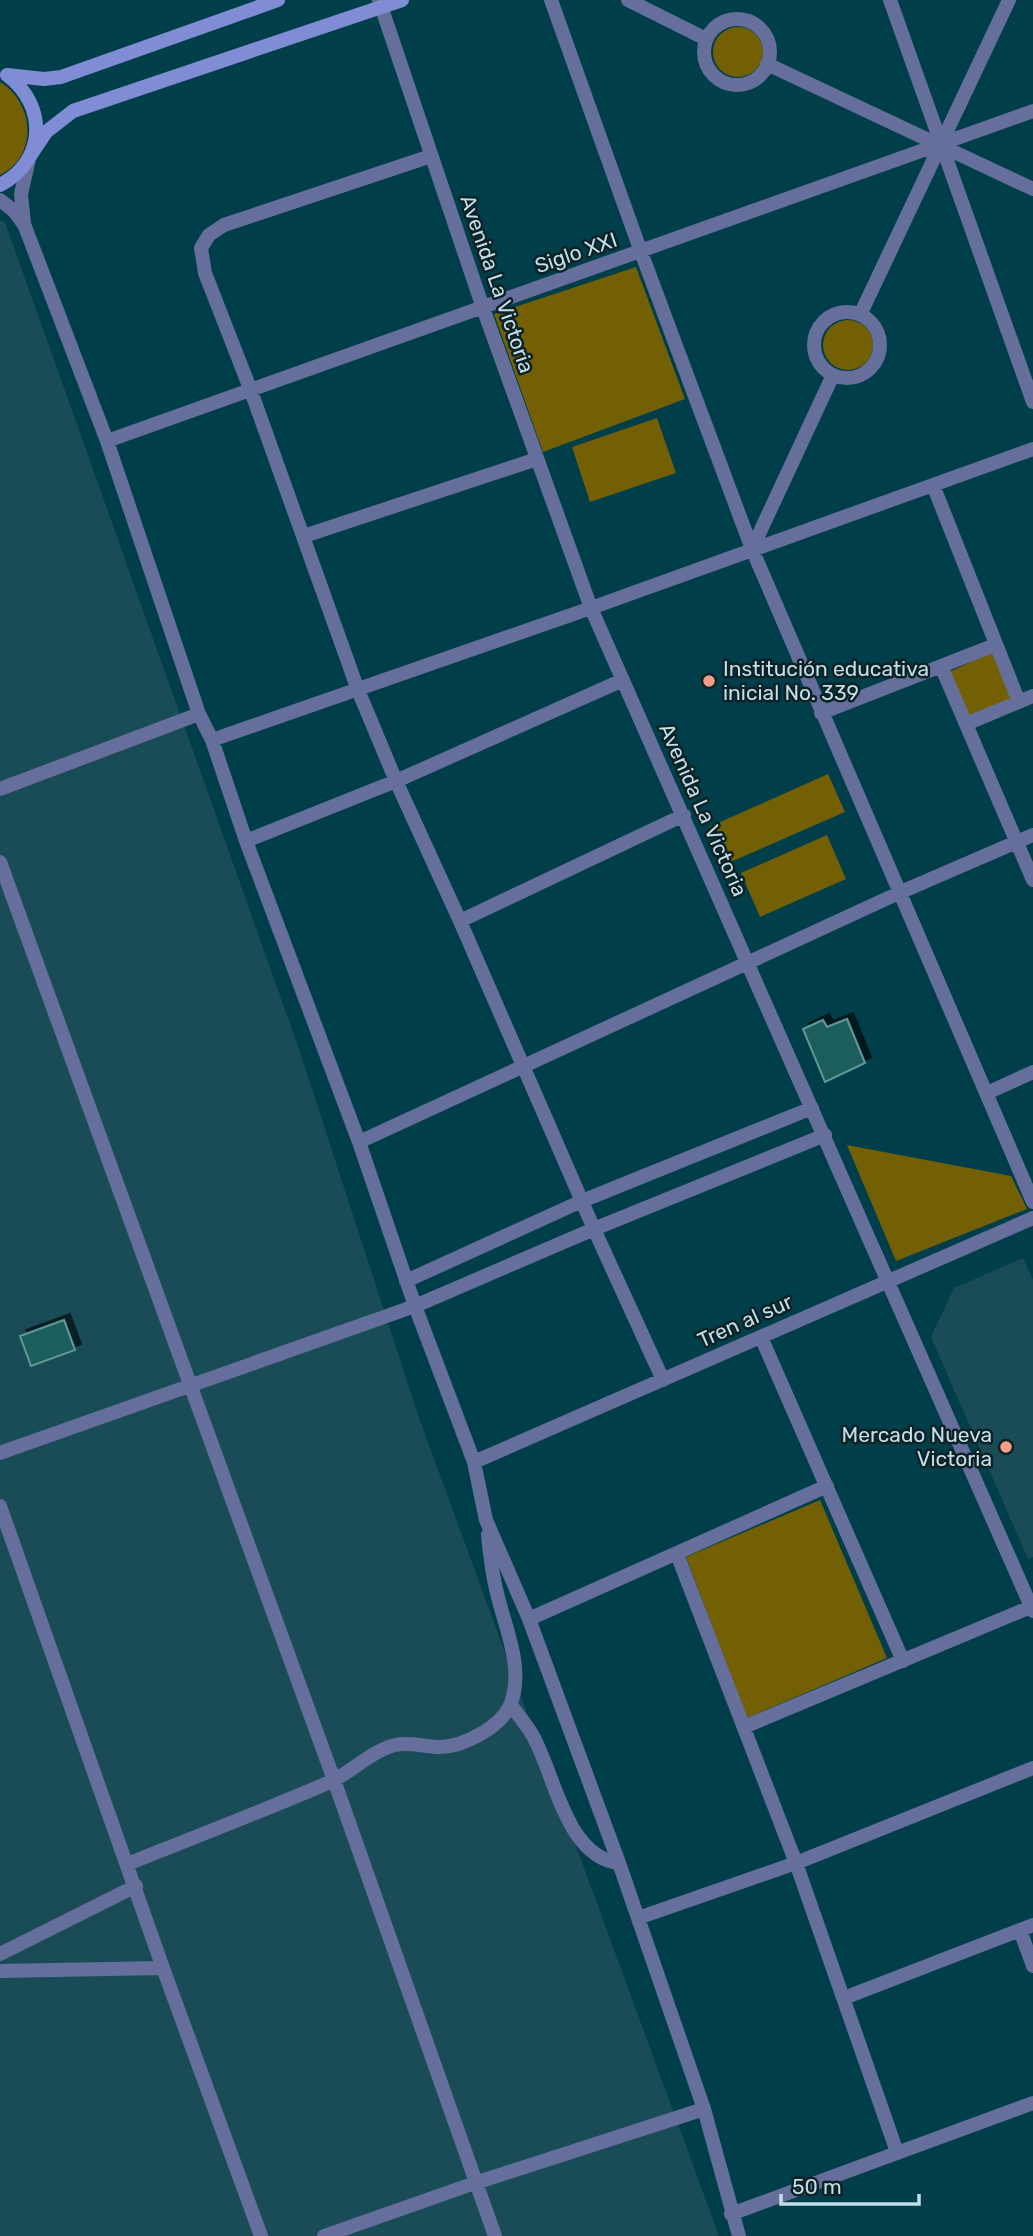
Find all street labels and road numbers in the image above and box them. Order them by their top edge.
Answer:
street label: Avenida La Victoria [455,191,540,376]
street label: Siglo XXI [531,227,620,278]
street label: Avenida La Victoria [654,719,753,900]
street label: Tren al sur [694,1289,796,1353]

